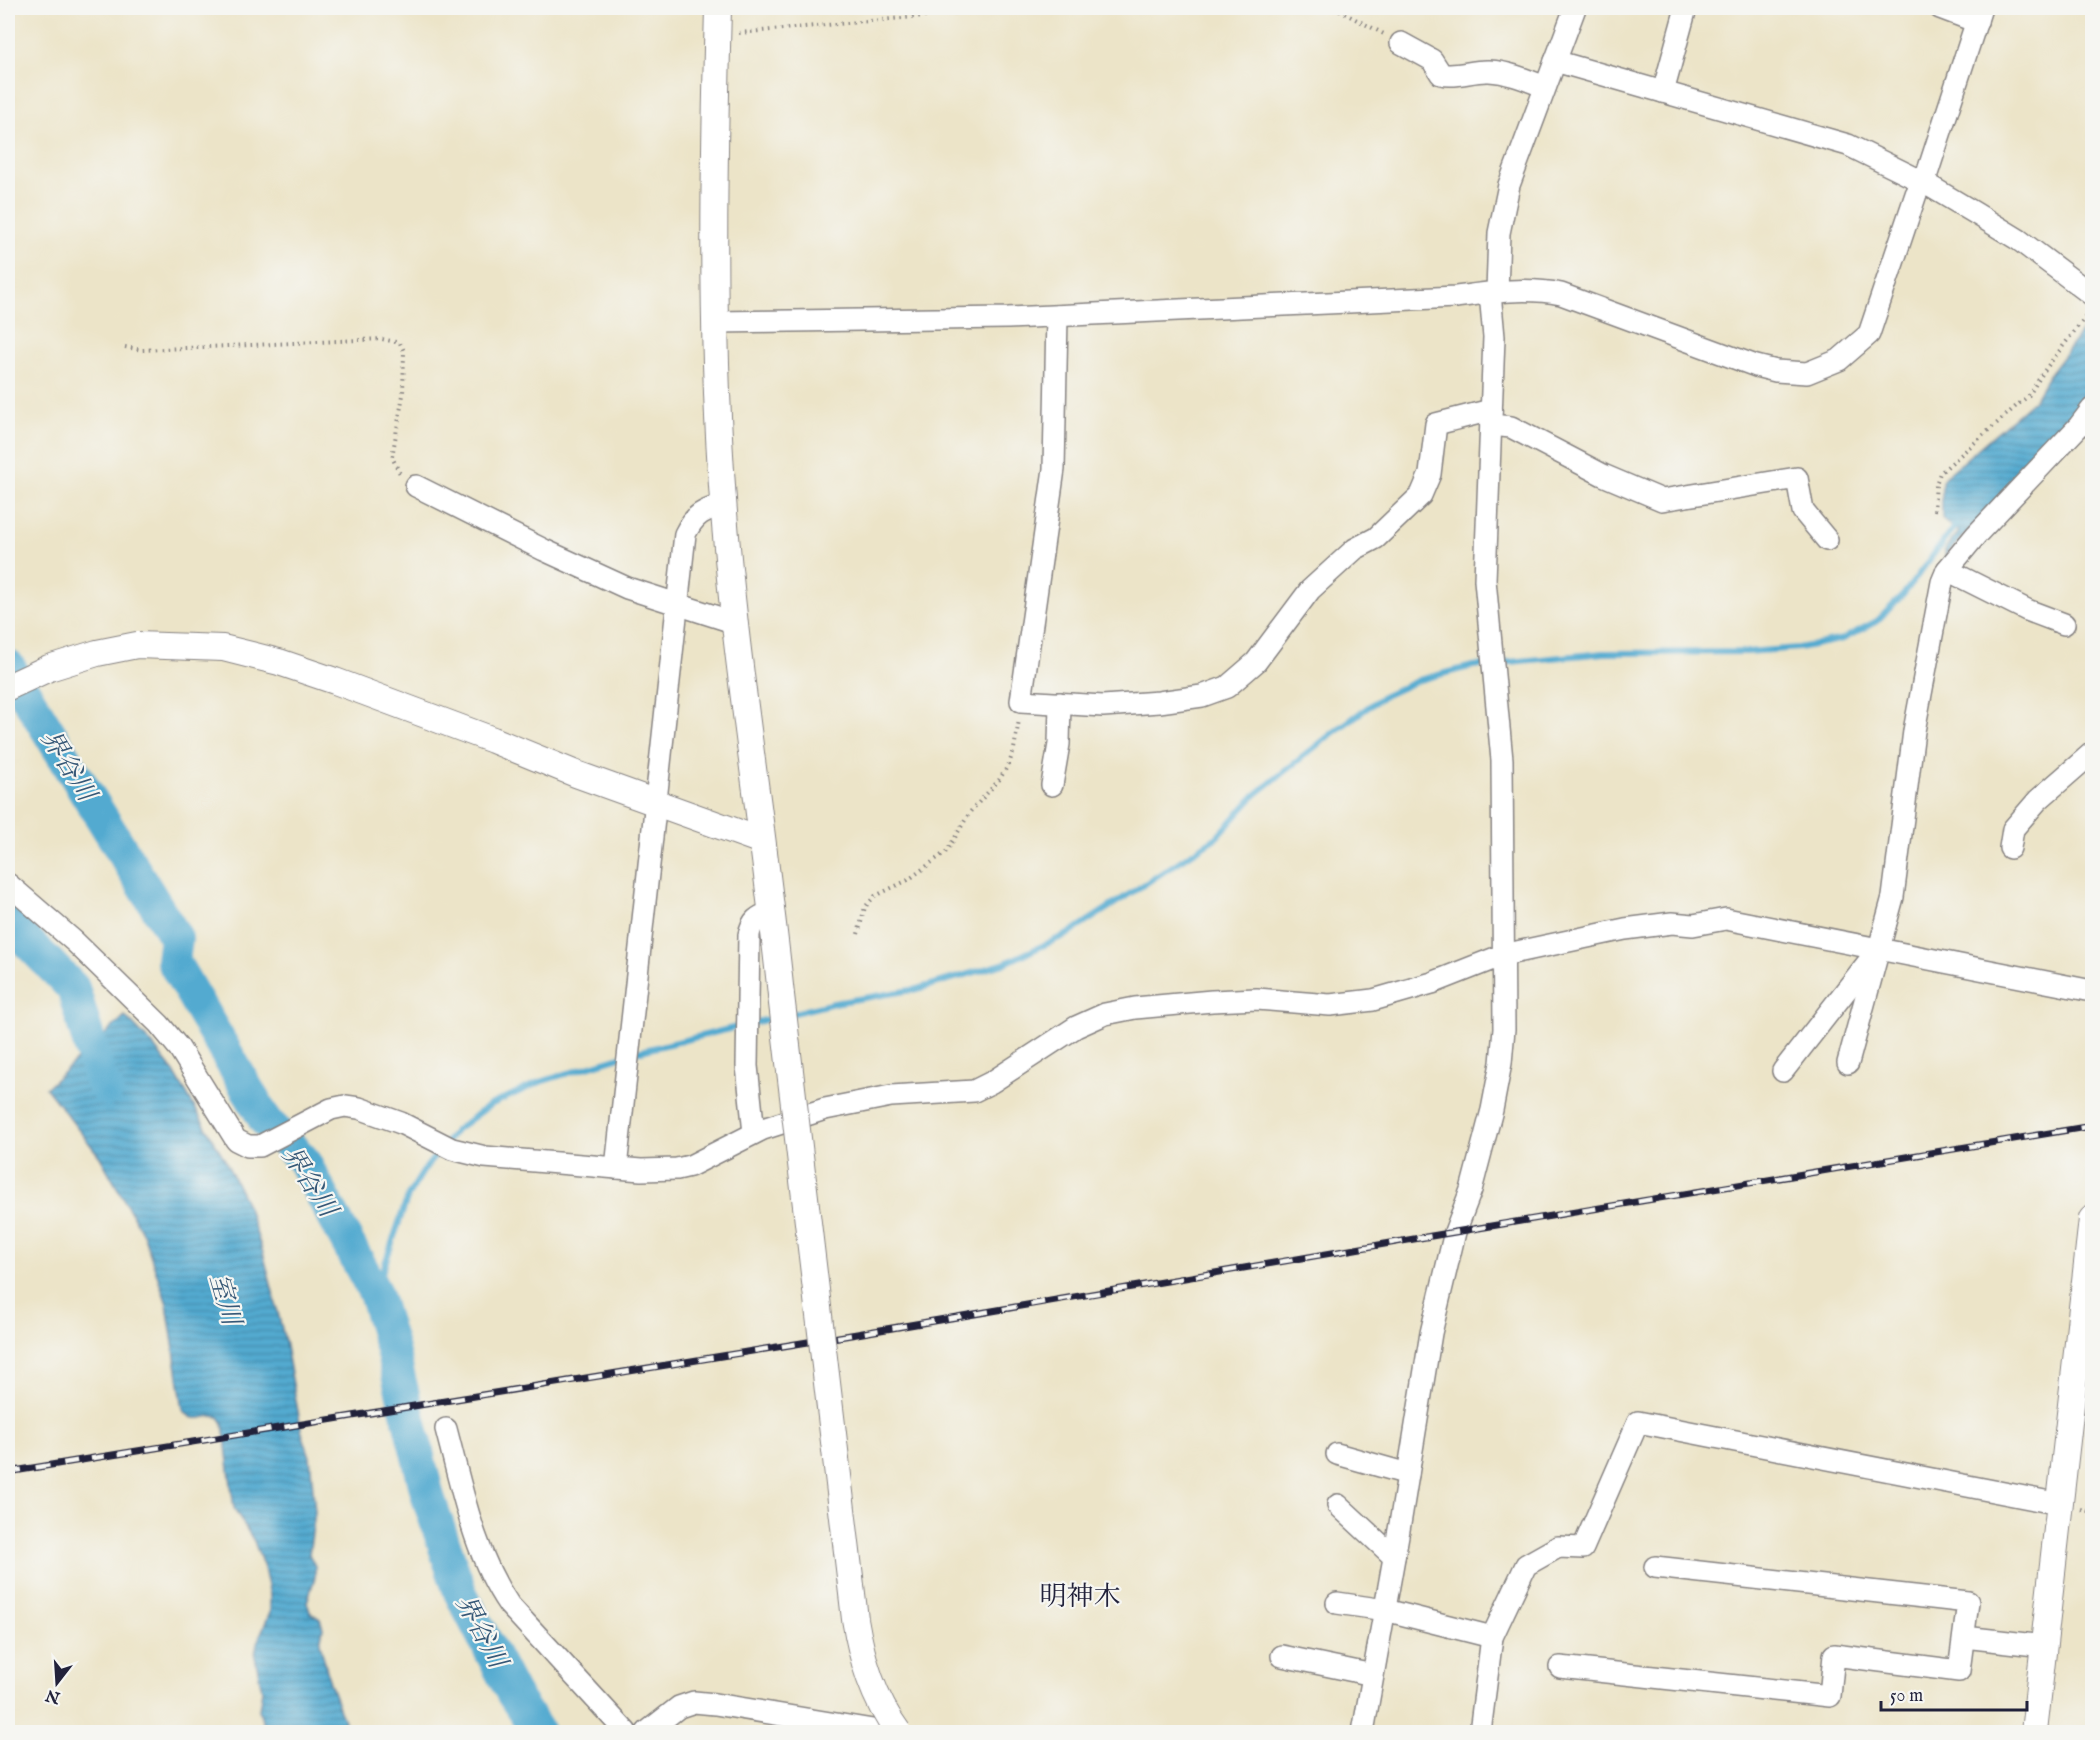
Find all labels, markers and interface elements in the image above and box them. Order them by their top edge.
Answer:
water label: 界谷川 [33,724,104,810]
water label: 界谷川 [274,1140,345,1226]
water label: 室川 [202,1270,248,1332]
district label: 明神木 [1040,1581,1121,1615]
water label: 界谷川 [448,1590,515,1677]
north arrow [27,1653,87,1713]
scale bar [1881,1674,2026,1712]
text: N [44,1684,64,1707]
text: 50 m [1890,1685,1923,1708]

